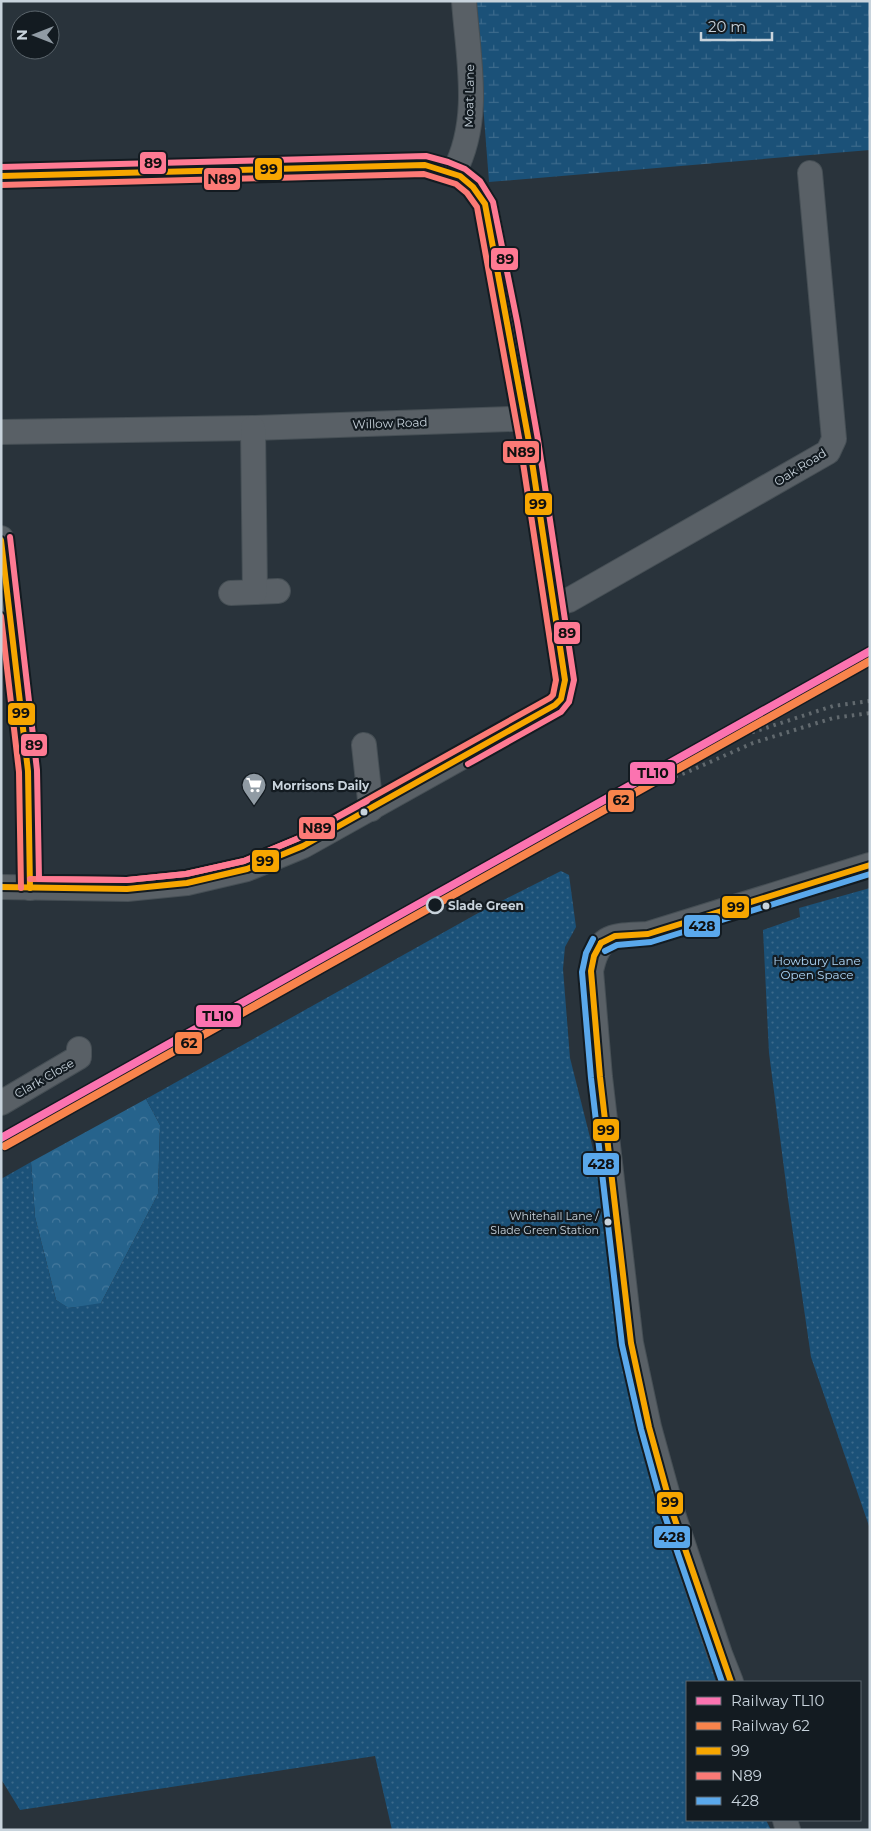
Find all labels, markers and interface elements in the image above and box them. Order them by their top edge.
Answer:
north arrow [10,10,60,60]
scale bar [701,10,772,42]
text: 20 m [708,17,746,36]
text: N [13,29,31,41]
street label: Moat Lane [461,64,477,128]
line badge: 89 [139,151,167,175]
text: 89 [144,154,162,172]
line badge: 99 [254,157,283,181]
text: 99 [260,160,278,178]
line badge: N89 [203,167,241,191]
text: N89 [207,170,237,188]
line badge: 89 [490,247,519,271]
text: 89 [496,250,514,268]
street label: Willow Road [352,414,428,432]
line badge: N89 [502,440,540,464]
text: N89 [506,443,536,461]
street label: Oak Road [771,445,829,489]
line badge: 99 [524,492,553,516]
text: 99 [529,495,547,513]
line badge: 89 [553,621,581,645]
text: 89 [558,624,576,642]
line badge: 99 [7,702,36,726]
text: 99 [12,704,30,722]
line badge: 89 [20,733,48,757]
text: 89 [25,736,43,754]
line badge: TL10 [629,761,676,785]
text: TL10 [637,764,669,782]
supermarket icon: Morrisons Daily [241,772,267,806]
place label: Morrisons Daily [272,778,370,793]
line badge: 62 [607,789,635,813]
text: 62 [612,791,630,809]
unlabelled marker [359,807,369,817]
line badge: N89 [298,816,336,840]
text: N89 [302,819,332,837]
line badge: 99 [251,849,280,873]
text: 99 [256,852,274,870]
line badge: 99 [721,895,750,919]
marker: Slade Green [426,896,444,914]
place label: Slade Green [448,898,524,913]
text: 99 [727,898,745,916]
unlabelled marker [761,901,771,911]
line badge: 428 [683,914,721,938]
text: 428 [688,917,716,935]
park label: Howbury Lane Open Space [773,953,861,982]
line badge: TL10 [195,1004,242,1028]
text: TL10 [202,1007,234,1025]
line badge: 62 [174,1031,203,1055]
text: 62 [180,1034,198,1052]
street label: Clark Close [12,1055,76,1101]
line badge: 99 [592,1118,620,1142]
text: 99 [597,1121,615,1139]
line badge: 428 [582,1152,620,1176]
text: 428 [587,1155,615,1173]
place label: Whitehall Lane / Slade Green Station [490,1209,600,1237]
marker: Whitehall Lane / Slade Green Station [603,1217,613,1227]
line badge: 99 [656,1491,684,1515]
text: 99 [661,1493,679,1511]
line badge: 428 [653,1525,691,1549]
text: 428 [658,1528,686,1546]
legend [686,1681,861,1821]
text: Railway TL10 [731,1691,824,1710]
text: Railway 62 [731,1716,810,1735]
text: 99 [731,1741,749,1760]
text: N89 [731,1766,762,1785]
text: 428 [731,1791,759,1810]

